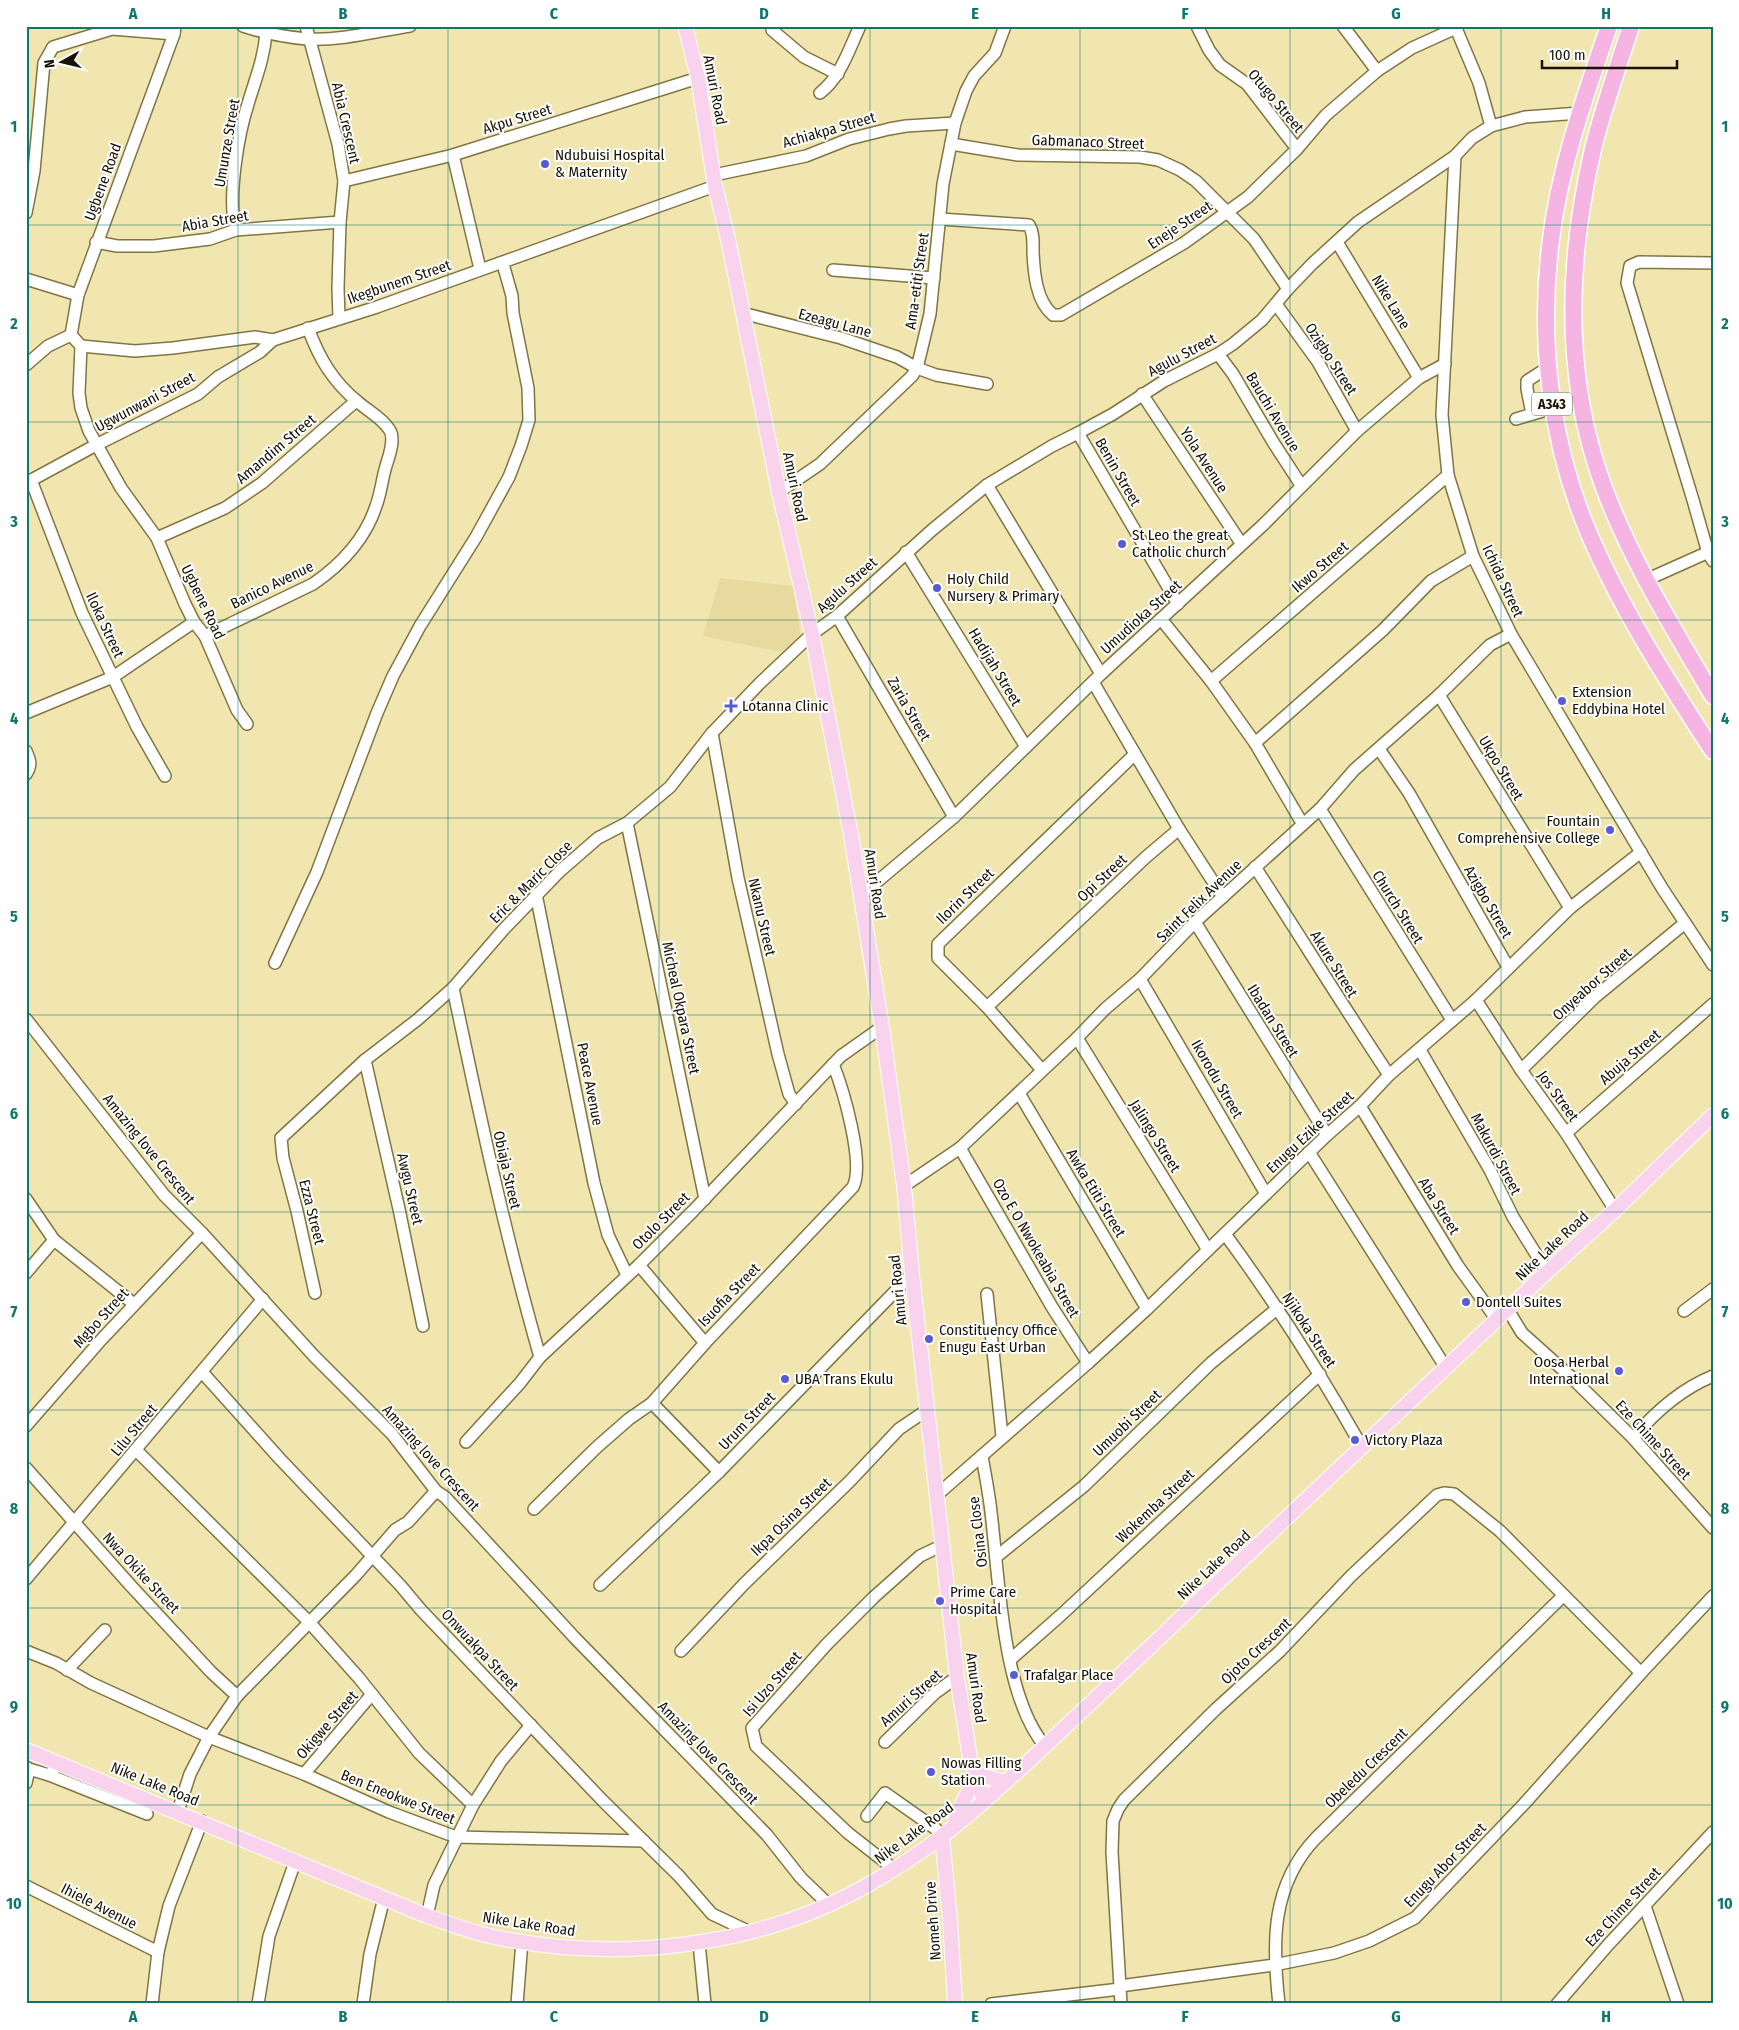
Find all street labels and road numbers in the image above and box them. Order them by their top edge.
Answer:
street label: Amuri Road [699,53,731,127]
street label: Otugo Street [1244,66,1308,136]
street label: Abia Crescent [328,81,364,166]
street label: Umunze Street [210,97,244,189]
street label: Akpu Street [480,100,554,138]
street label: Achiakpa Street [780,108,878,152]
street label: Gabmanaco Street [1031,131,1145,153]
street label: Ugbene Road [81,141,125,223]
street label: Eneje Street [1144,197,1216,253]
street label: Abia Street [180,206,250,236]
street label: Ama-etiti Street [901,231,933,330]
street label: Ikegbunem Street [345,256,453,308]
street label: Nike Lane [1368,272,1414,332]
street label: Ezeagu Lane [797,305,873,341]
street label: Ozigbo Street [1301,320,1361,398]
street label: Agulu Street [1145,329,1219,381]
street label: Ugwunwani Street [92,368,198,436]
street label: Bauchi Avenue [1242,369,1304,455]
road number: A343 [1532,392,1572,416]
street label: Amandim Street [233,410,320,488]
street label: Yola Avenue [1176,424,1232,496]
street label: Benin Street [1091,435,1145,509]
street label: Amuri Road [779,450,811,524]
street label: Ikwo Street [1288,537,1352,596]
street label: Ichida Street [1478,542,1528,620]
street label: Agulu Street [813,553,881,617]
street label: Banico Avenue [228,557,316,613]
street label: Ugbene Road [177,562,229,642]
street label: Umudioka Street [1097,576,1185,658]
street label: Iloka Street [82,589,128,661]
street label: Hadijah Street [965,625,1025,709]
street label: Zaria Street [883,674,935,744]
street label: Ukpo Street [1475,732,1527,804]
street label: Eric & Maric Close [486,837,576,927]
street label: Amuri Road [861,848,889,920]
street label: Opi Street [1073,850,1131,906]
street label: Saint Felix Avenue [1153,856,1245,946]
street label: Azigbo Street [1460,862,1516,942]
street label: Ilorin Street [932,864,998,928]
street label: Church Street [1368,867,1428,947]
street label: Nkanu Street [744,876,780,958]
street label: Akure Street [1306,927,1362,1001]
street label: Micheal Okpara Street [658,940,704,1076]
street label: Onyeabor Street [1549,944,1635,1024]
street label: Ibadan Street [1243,981,1303,1061]
street label: Abuja Street [1596,1025,1664,1088]
street label: Ikorodu Street [1187,1037,1247,1122]
street label: Peace Avenue [573,1041,607,1127]
street label: Jos Street [1533,1067,1583,1125]
street label: Enugu Ezike Street [1263,1087,1357,1177]
street label: Amazing love Crescent [99,1090,199,1208]
street label: Jalingo Street [1126,1096,1184,1176]
street label: Makurdi Street [1467,1110,1525,1198]
street label: Obiaja Street [489,1129,525,1211]
street label: Awka Etiti Street [1063,1146,1130,1241]
street label: Awgu Street [393,1151,427,1227]
street label: Aba Street [1415,1174,1464,1238]
street label: Ozo E O Nwokeabia Street [989,1175,1083,1321]
street label: Ezza Street [295,1178,329,1247]
street label: Otolo Street [628,1188,694,1254]
street label: Nike Lake Road [1512,1208,1592,1284]
street label: Amuri Road [885,1254,911,1326]
street label: Isuofia Street [694,1259,764,1331]
street label: Mgbo Street [70,1284,133,1352]
street label: Njikoka Street [1278,1289,1340,1371]
street label: Umuobi Street [1089,1386,1165,1460]
street label: Urum Street [715,1388,779,1454]
street label: Eze Chime Street [1612,1396,1695,1484]
street label: Lilu Street [107,1400,161,1460]
street label: Amazing love Crescent [379,1401,483,1515]
street label: Wokemba Street [1112,1465,1198,1547]
street label: Ikpa Osina Street [747,1474,835,1560]
street label: Osina Close [965,1495,991,1569]
street label: Nike Lake Road [1174,1527,1254,1603]
street label: Nwa Okike Street [99,1529,183,1617]
street label: Onwuakpa Street [438,1605,522,1695]
street label: Ojoto Crescent [1217,1614,1295,1688]
street label: Isi Uzo Street [739,1648,805,1720]
street label: Amuri Road [962,1652,990,1724]
street label: Amuri Street [876,1666,946,1730]
street label: Okigwe Street [292,1687,362,1763]
street label: Amazing love Crescent [654,1698,762,1808]
street label: Obeledu Crescent [1321,1724,1411,1812]
street label: Nike Lake Road [108,1758,202,1810]
street label: Ben Eneokwe Street [338,1766,458,1828]
street label: Nike Lake Road [871,1798,957,1868]
street label: Enugu Abor Street [1400,1819,1490,1911]
street label: Eze Chime Street [1582,1863,1665,1951]
street label: Ihiele Avenue [58,1879,140,1933]
street label: Nomeh Drive [921,1881,945,1961]
street label: Nike Lake Road [481,1908,577,1940]

